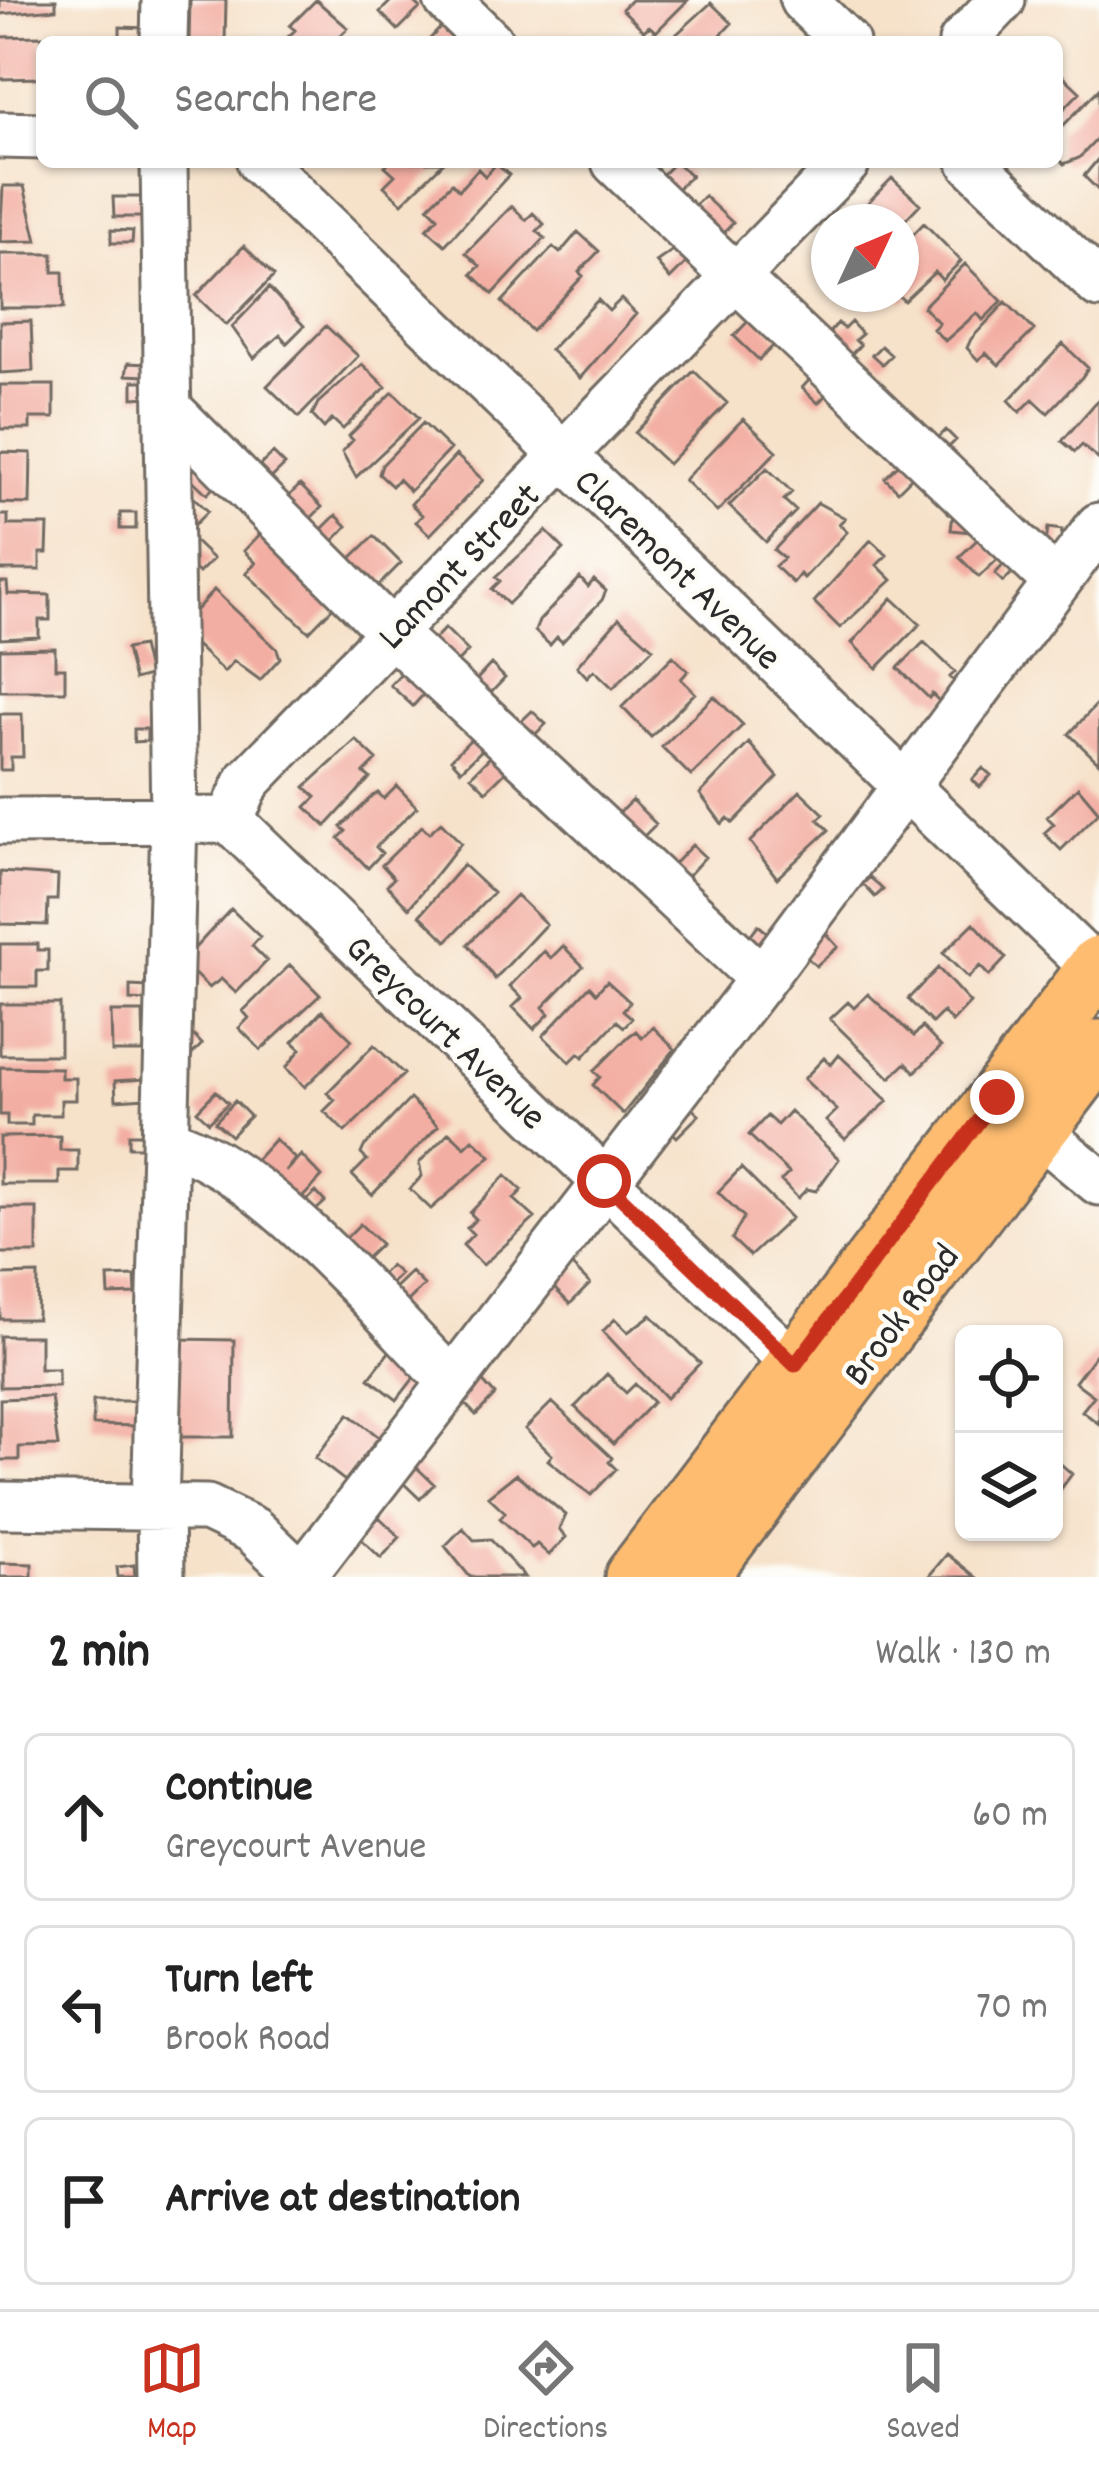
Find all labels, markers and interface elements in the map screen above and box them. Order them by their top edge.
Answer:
search box [36,36,1063,168]
icon: search [78,69,144,135]
text: Search here [174,70,377,134]
north arrow [811,204,919,312]
street label: Claremont Avenue [559,458,792,685]
street label: Lamont Street [367,472,556,665]
street label: Greycourt Avenue [330,924,557,1145]
route end [970,1070,1024,1124]
route start [577,1154,631,1208]
street label: Brook Road [832,1234,976,1400]
map controls [955,1325,1063,1541]
button: locate [955,1325,1063,1433]
button: layers [955,1433,1063,1541]
text: 2 min [48,1619,150,1691]
text: Walk · 130 m [875,1628,1051,1683]
text: Continue [165,1758,313,1822]
icon: ahead [51,1784,117,1850]
text: 60 m [972,1790,1048,1845]
text: Greycourt Avenue [165,1822,426,1877]
text: Turn left [165,1950,313,2014]
icon: left [51,1976,117,2042]
text: 70 m [976,1982,1048,2037]
text: Brook Road [165,2014,331,2069]
icon: arrive [51,2168,117,2234]
text: Arrive at destination [165,2169,520,2233]
tab: Map [139,2335,205,2454]
tab: Directions [483,2335,608,2454]
tab: Saved [886,2335,960,2454]

